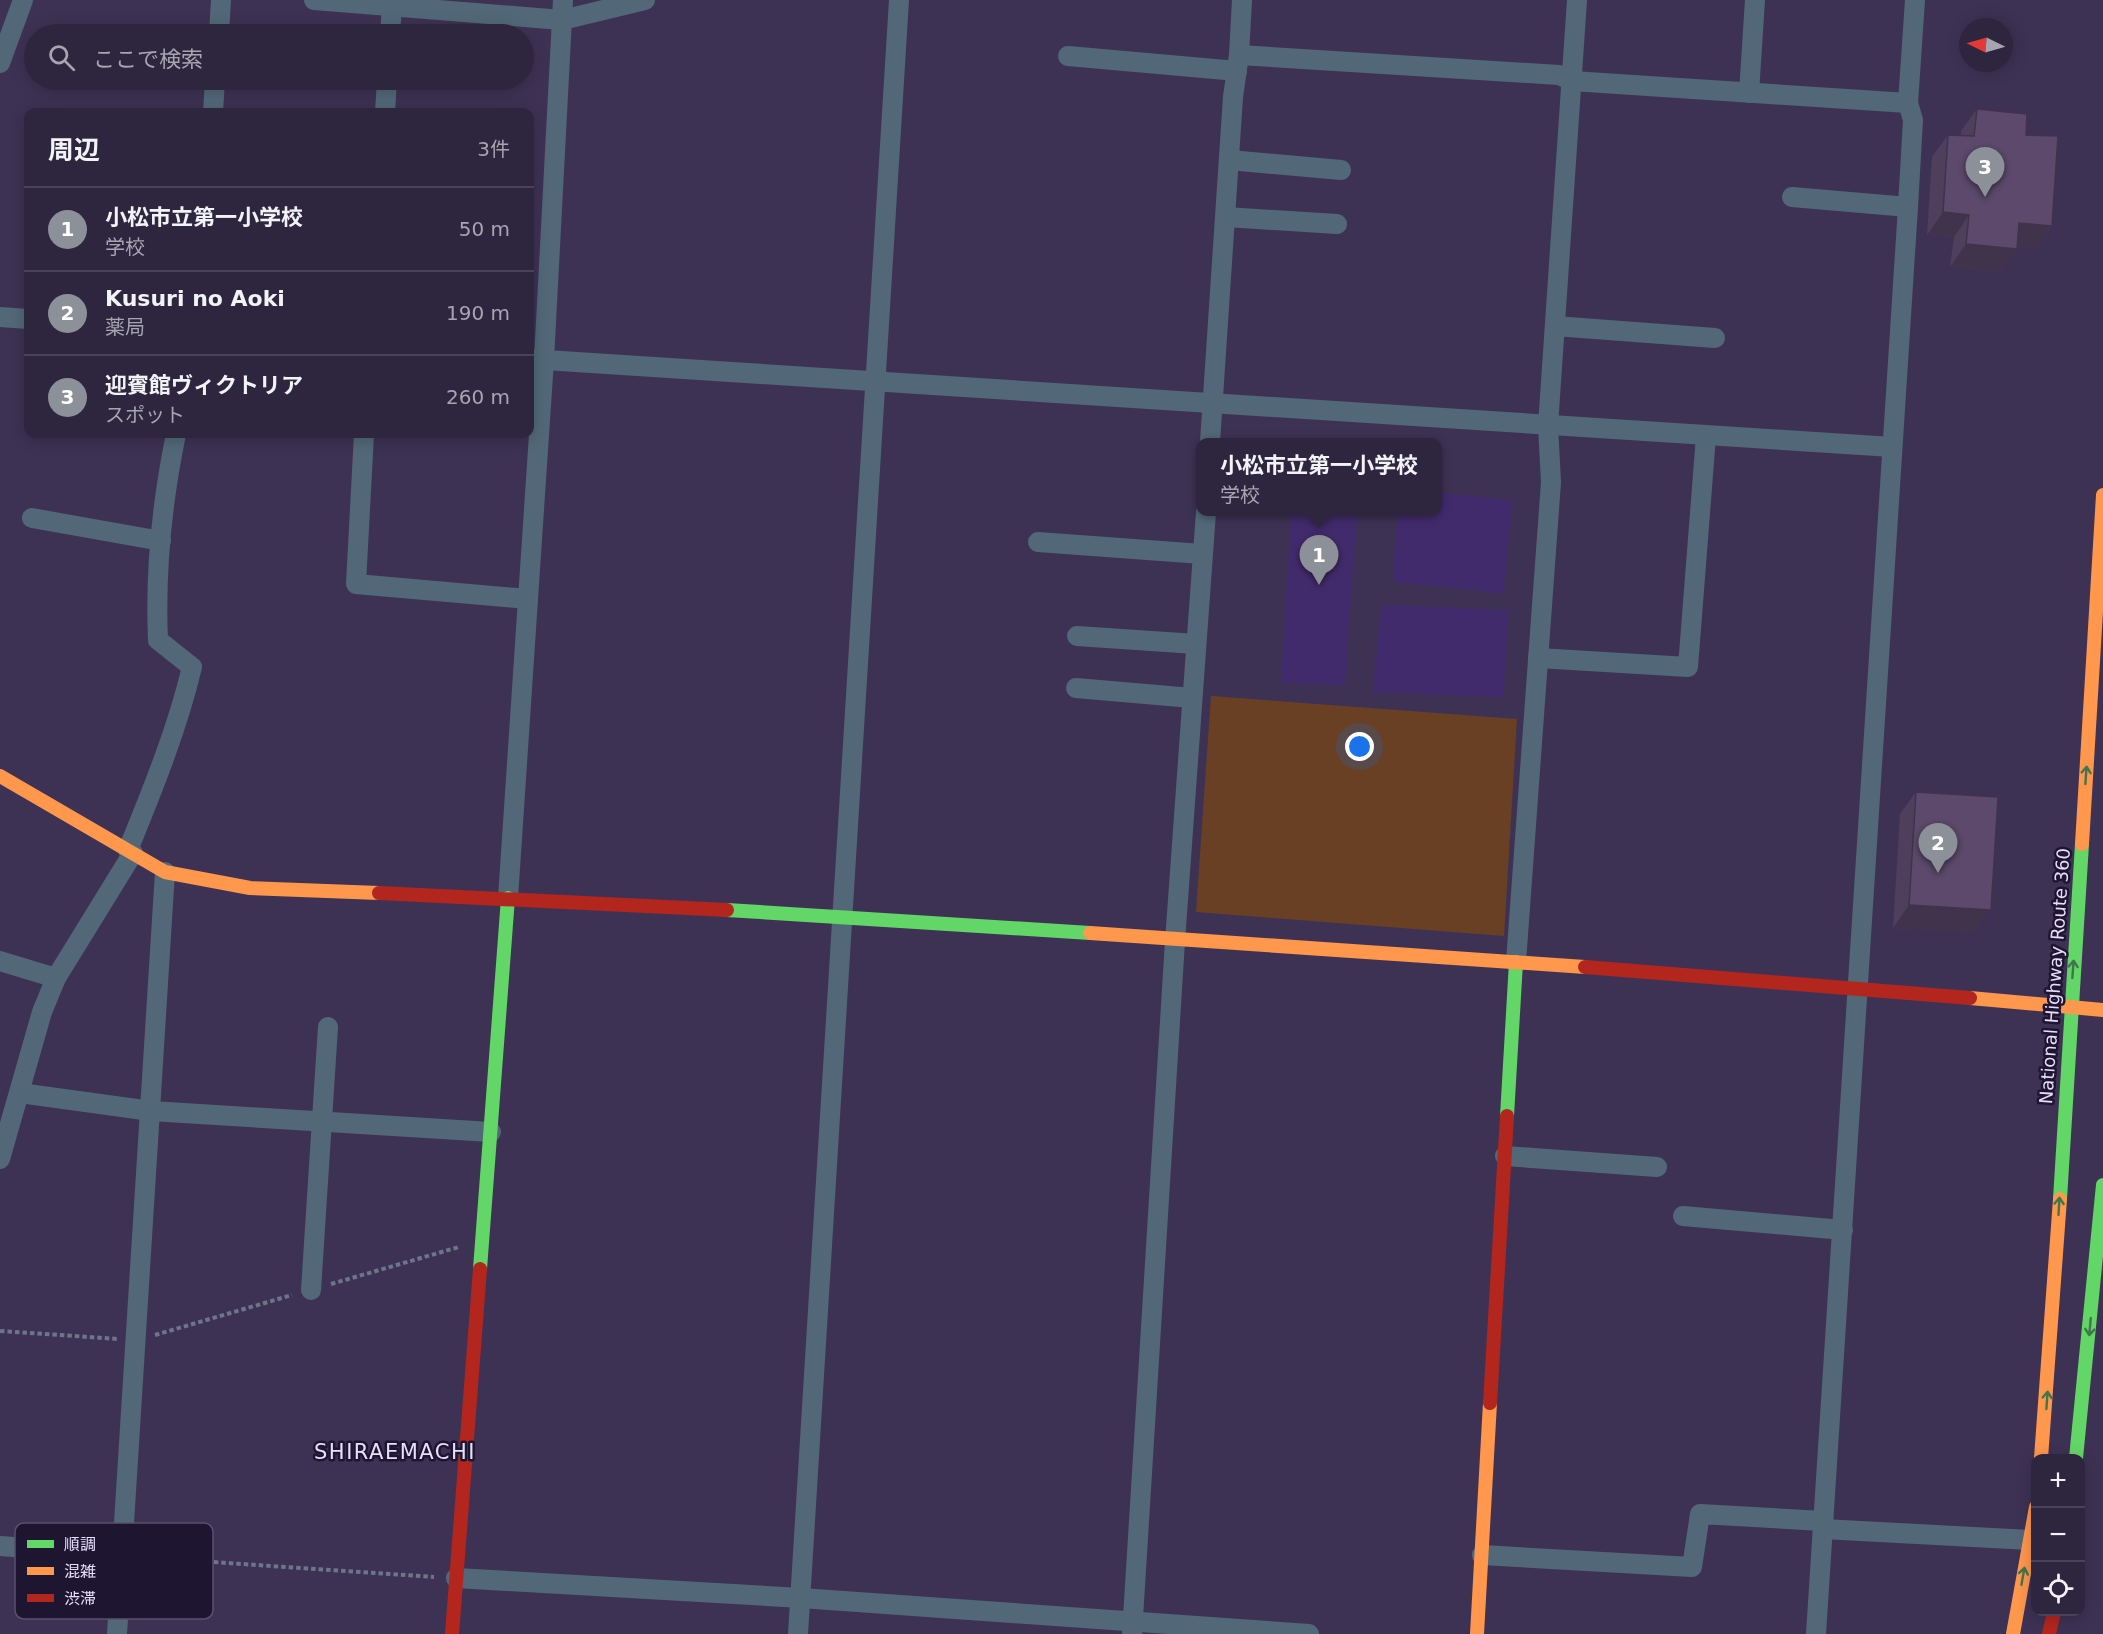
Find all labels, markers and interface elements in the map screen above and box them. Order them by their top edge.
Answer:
north arrow [1959,18,2013,72]
search box [24,24,534,90]
icon: search [45,41,78,74]
text: ここで検索 [93,47,203,72]
text: 周辺 [48,135,100,165]
text: 3件 [477,137,510,161]
pin: 3 [1966,148,2004,197]
text: 小松市立第一小学校 [105,205,303,230]
text: 1 [61,217,74,241]
text: 50 m [459,217,510,241]
text: 学校 [105,235,145,259]
text: Kusuri no Aoki [105,286,285,311]
text: 2 [61,301,74,325]
text: 190 m [446,301,510,325]
text: 薬局 [105,315,145,339]
text: 迎賓館ヴィクトリア [105,373,303,398]
text: 3 [61,385,74,409]
text: 260 m [446,385,510,409]
text: スポット [105,403,185,427]
popup [1196,438,1442,516]
text: 小松市立第一小学校 [1220,453,1418,478]
text: 学校 [1220,483,1260,507]
pin: 1 [1300,536,1338,585]
your location [1345,732,1374,761]
one-way arrow [2081,765,2092,785]
pin: 2 [1918,824,1958,873]
street label: National Highway Route 360 [2035,847,2074,1105]
one-way arrow [2068,960,2079,980]
one-way arrow [2054,1196,2065,1216]
one-way arrow [2084,1317,2095,1337]
one-way arrow [2042,1391,2053,1411]
district label: SHIRAEMACHI [314,1440,476,1464]
map controls [2031,1454,2085,1616]
button: + [2031,1454,2085,1508]
button: − [2031,1508,2085,1562]
legend [15,1523,213,1619]
text: 順調 [64,1535,96,1554]
text: 混雑 [64,1562,96,1581]
button: locate [2031,1562,2085,1616]
one-way arrow [2018,1567,2029,1587]
text: 渋滞 [64,1589,96,1608]

